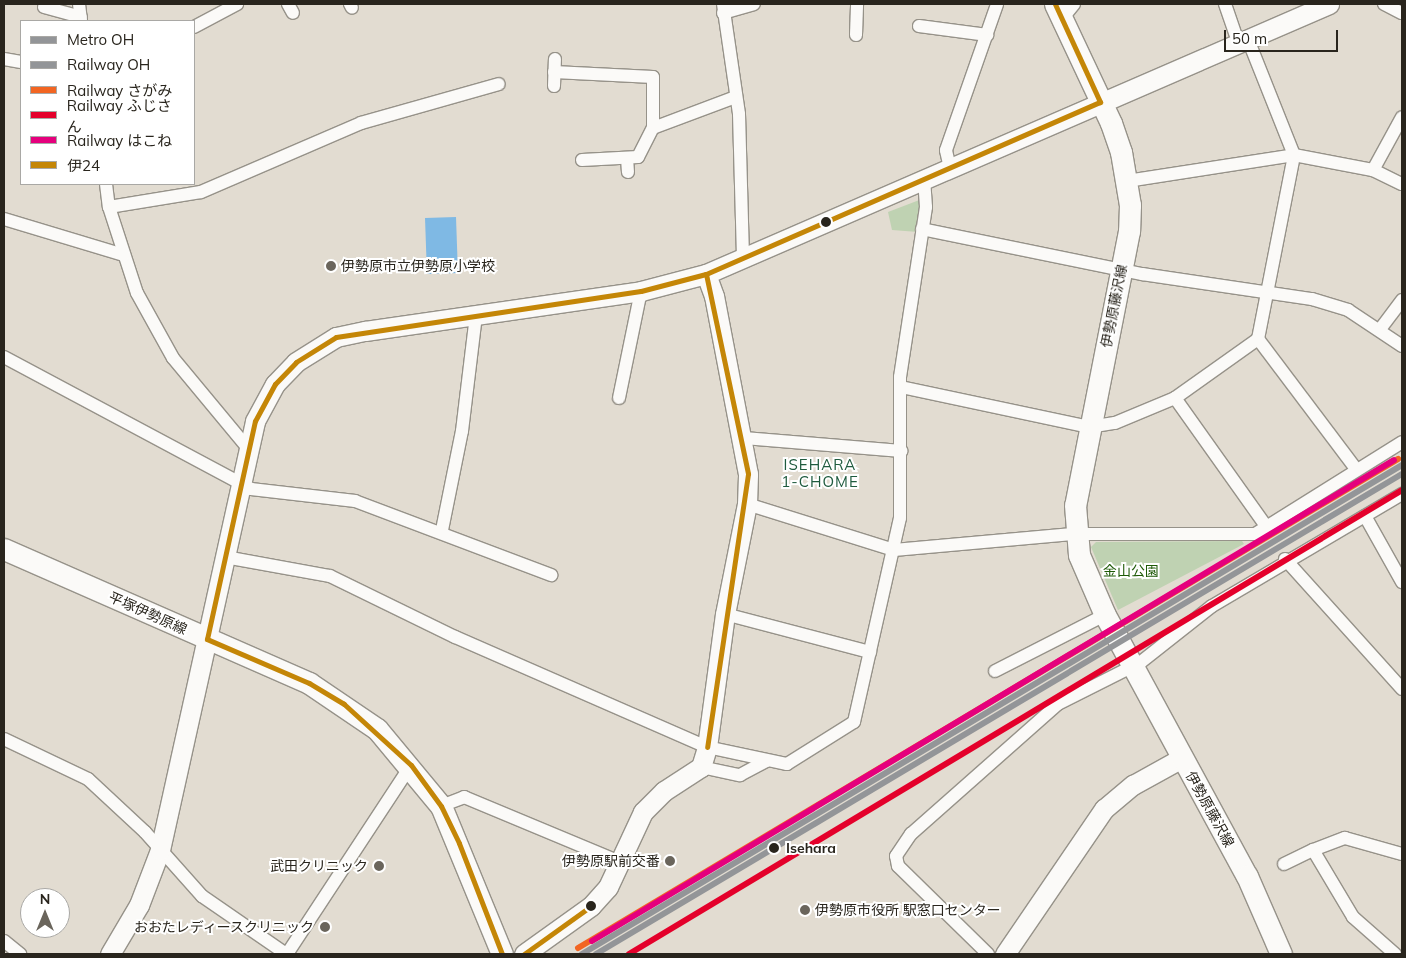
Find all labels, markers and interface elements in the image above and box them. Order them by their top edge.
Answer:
legend [20,20,195,185]
scale bar [1226,20,1340,52]
text: 50 m [1232,29,1267,48]
text: Metro OH [67,30,134,49]
text: Railway OH [67,55,150,74]
text: Railway さがみ [67,81,172,100]
text: Railway ふじさん [67,96,172,136]
text: Railway はこね [67,131,172,150]
text: 伊24 [67,156,100,175]
unlabelled marker [821,217,831,227]
place label: 伊勢原市立伊勢原小学校 [341,258,495,274]
marker: 伊勢原市立伊勢原小学校 [325,260,337,272]
street label: 伊勢原藤沢線 [1098,263,1130,349]
district label: ISEHARA 1-CHOME [780,455,860,490]
park label: 金山公園 [1103,563,1159,579]
street label: 平塚伊勢原線 [106,588,190,638]
street label: 伊勢原藤沢線 [1182,768,1238,850]
marker: Isehara [766,840,782,856]
place label: Isehara [786,840,836,856]
place label: 伊勢原駅前交番 [562,853,660,869]
marker: 伊勢原駅前交番 [664,855,676,867]
place label: 武田クリニック [270,858,368,874]
marker: 武田クリニック [372,859,386,873]
north arrow [20,888,70,938]
text: N [40,890,50,908]
unlabelled marker [586,901,596,911]
place label: 伊勢原市役所 駅窓口センター [815,902,1001,918]
marker: 伊勢原市役所 駅窓口センター [799,904,811,916]
place label: おおたレディースクリニック [132,919,314,935]
marker: おおたレディースクリニック [318,920,332,934]

